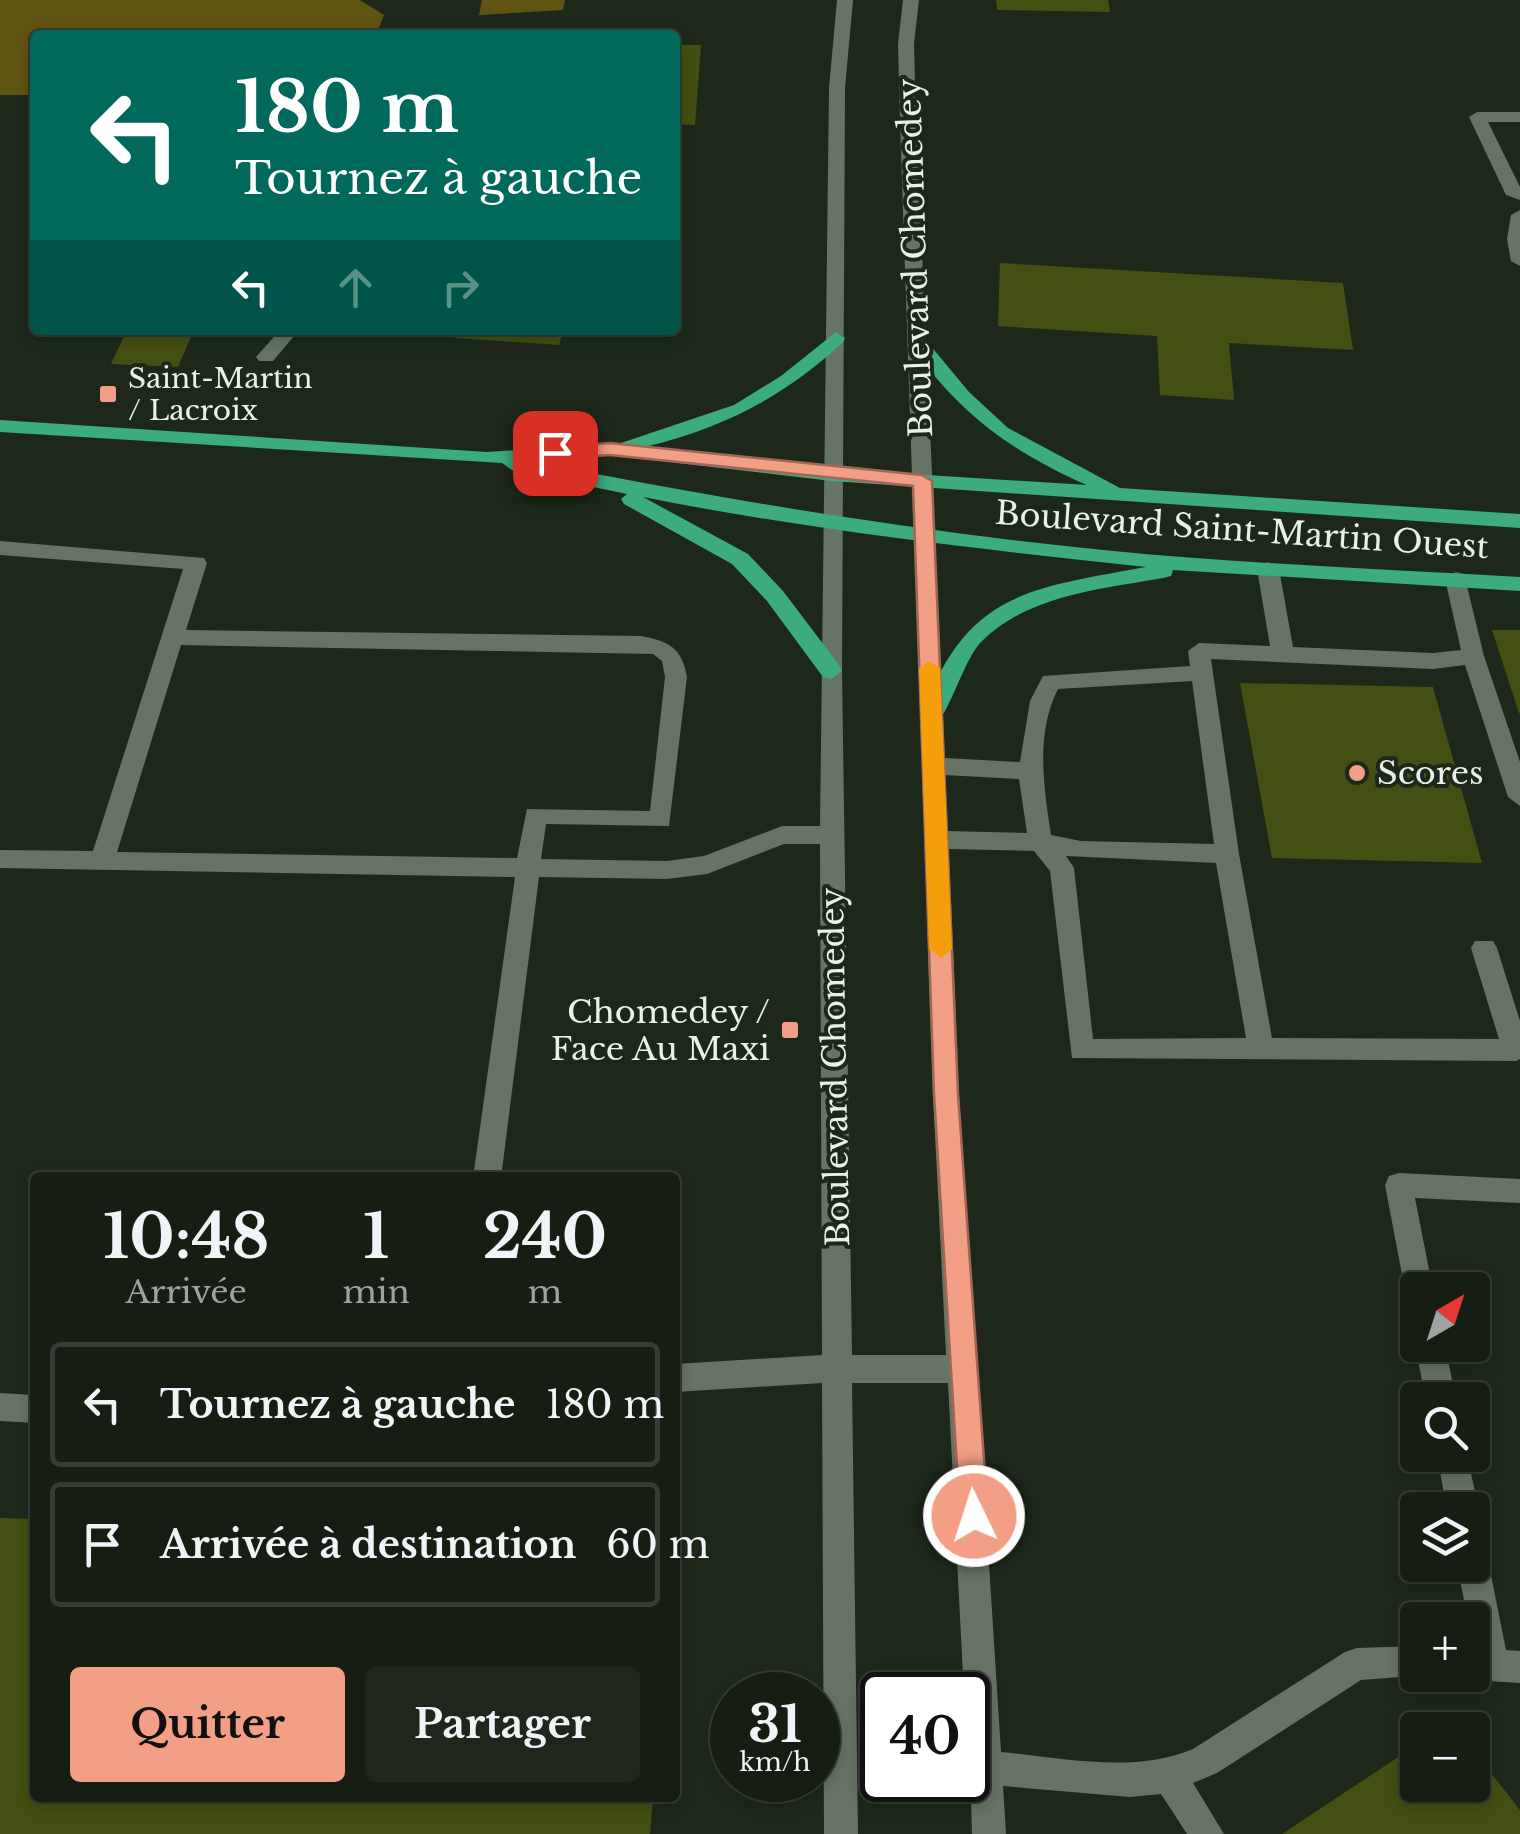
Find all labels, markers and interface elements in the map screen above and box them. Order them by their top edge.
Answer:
text: 180 m [235,64,459,151]
icon: left [70,70,200,200]
street label: Boulevard Chomedey [889,77,941,438]
text: Tournez à gauche [235,150,642,206]
icon: left [223,260,278,315]
icon: ahead [328,260,383,315]
icon: right [433,260,488,315]
place label: Saint-Martin / Lacroix [128,361,312,428]
marker: Saint-Martin / Lacroix [97,383,119,405]
pin [513,411,598,496]
icon: arrive [528,426,583,481]
street label: Boulevard Saint-Martin Ouest [994,493,1490,567]
place label: Scores [1377,753,1484,793]
marker: Scores [1346,762,1368,784]
street label: Boulevard Chomedey [812,887,858,1247]
place label: Chomedey / Face Au Maxi [551,992,770,1069]
marker: Chomedey / Face Au Maxi [779,1019,801,1041]
text: 10:48 [103,1200,269,1274]
text: 1 [363,1200,389,1274]
text: 240 [483,1200,607,1274]
text: Arrivée [125,1272,247,1312]
text: min [342,1272,410,1312]
text: m [528,1272,562,1312]
north arrow [1400,1272,1490,1362]
map controls [1400,1272,1490,1802]
icon: left [75,1377,130,1432]
text: Tournez à gauche [160,1381,516,1428]
text: 180 m [546,1381,664,1428]
button: search [1400,1382,1490,1472]
position arrow [922,1464,1026,1568]
button: layers [1400,1492,1490,1582]
icon: arrive [75,1517,130,1572]
text: Arrivée à destination [160,1521,576,1568]
text: 60 m [606,1521,710,1568]
button: + [1400,1602,1490,1692]
button: Quitter [70,1667,345,1782]
button: Partager [365,1667,640,1782]
speed limit sign: 40 [860,1672,990,1802]
text: 31 [748,1693,802,1756]
button: − [1400,1712,1490,1802]
text: km/h [740,1747,810,1778]

